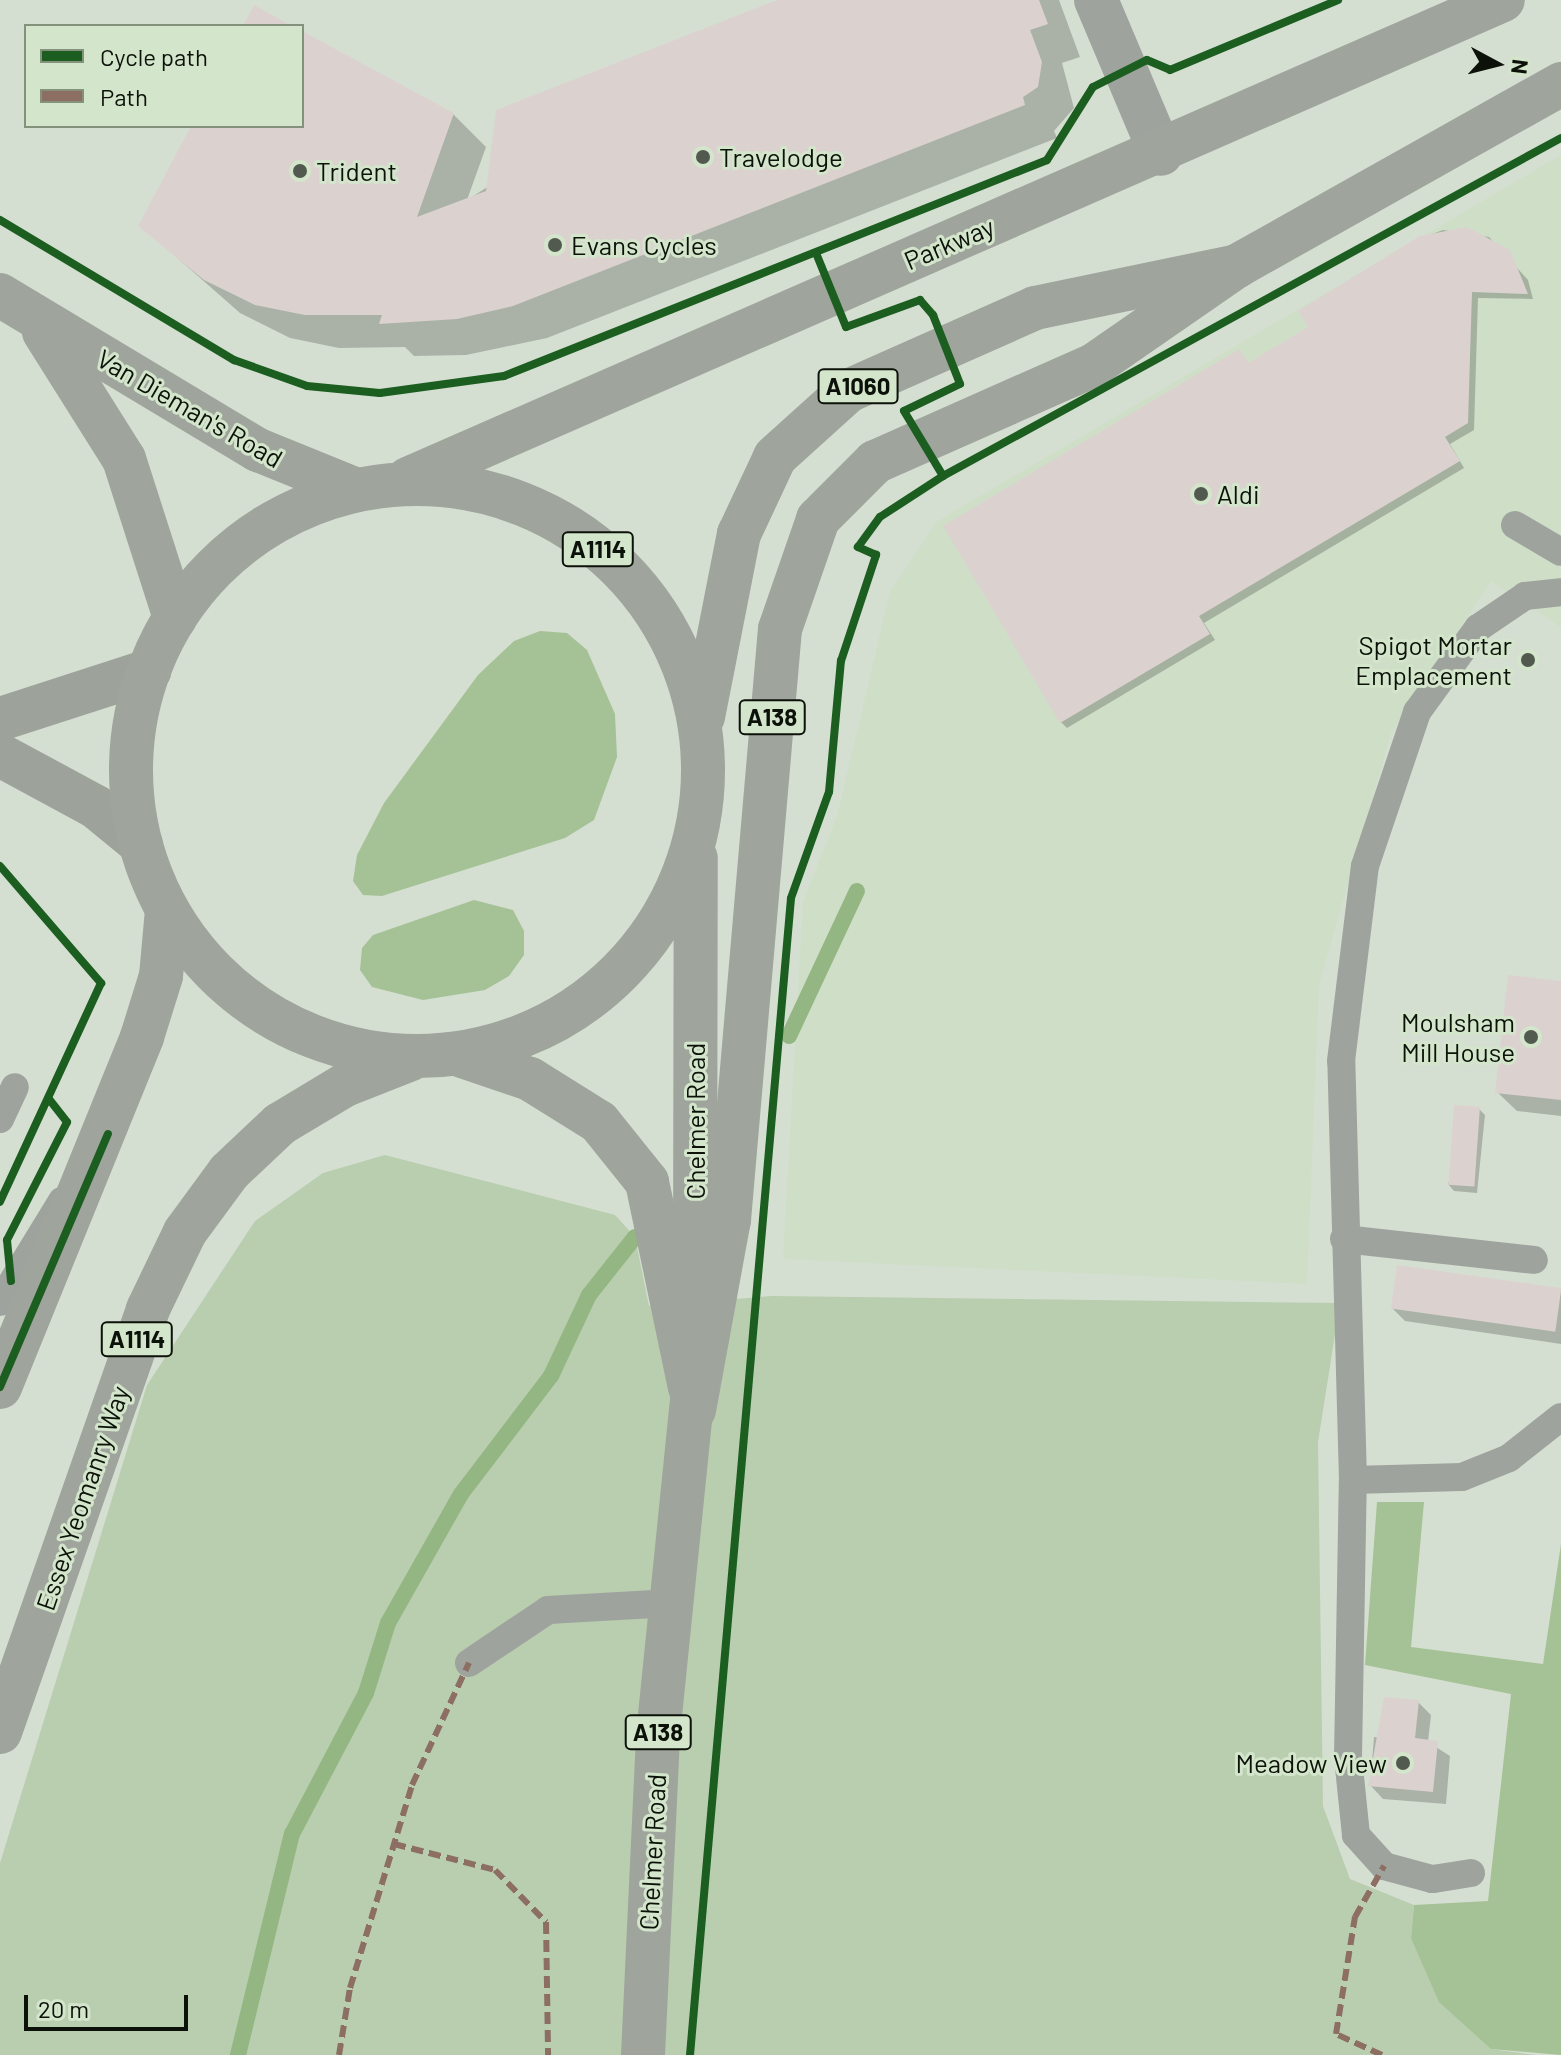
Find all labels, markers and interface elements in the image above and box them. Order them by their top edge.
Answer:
legend [24,24,304,128]
north arrow [1457,24,1537,104]
text: Cycle path [100,42,208,71]
text: N [1507,58,1535,76]
text: Path [100,82,148,111]
place label: Travelodge [719,141,843,173]
marker: Travelodge [694,148,712,166]
place label: Trident [316,155,397,187]
marker: Trident [291,162,309,180]
street label: Parkway [899,210,999,276]
place label: Evans Cycles [571,229,717,261]
marker: Evans Cycles [546,236,564,254]
street label: Van Dieman's Road [92,342,288,474]
road number: A1060 [816,366,900,406]
place label: Aldi [1217,478,1260,510]
marker: Aldi [1192,485,1210,503]
road number: A1114 [560,529,636,569]
place label: Spigot Mortar Emplacement [1355,629,1512,690]
marker: Spigot Mortar Emplacement [1519,651,1537,669]
road number: A138 [738,697,806,737]
place label: Moulsham Mill House [1401,1006,1515,1068]
marker: Moulsham Mill House [1522,1028,1540,1046]
street label: Chelmer Road [679,1043,711,1199]
road number: A1114 [99,1319,175,1359]
street label: Essex Yeomanry Way [29,1382,135,1614]
road number: A138 [624,1712,692,1752]
place label: Meadow View [1235,1747,1387,1779]
marker: Meadow View [1394,1754,1412,1772]
street label: Chelmer Road [632,1773,672,1931]
scale bar [28,1979,192,2029]
text: 20 m [38,1994,89,2023]

